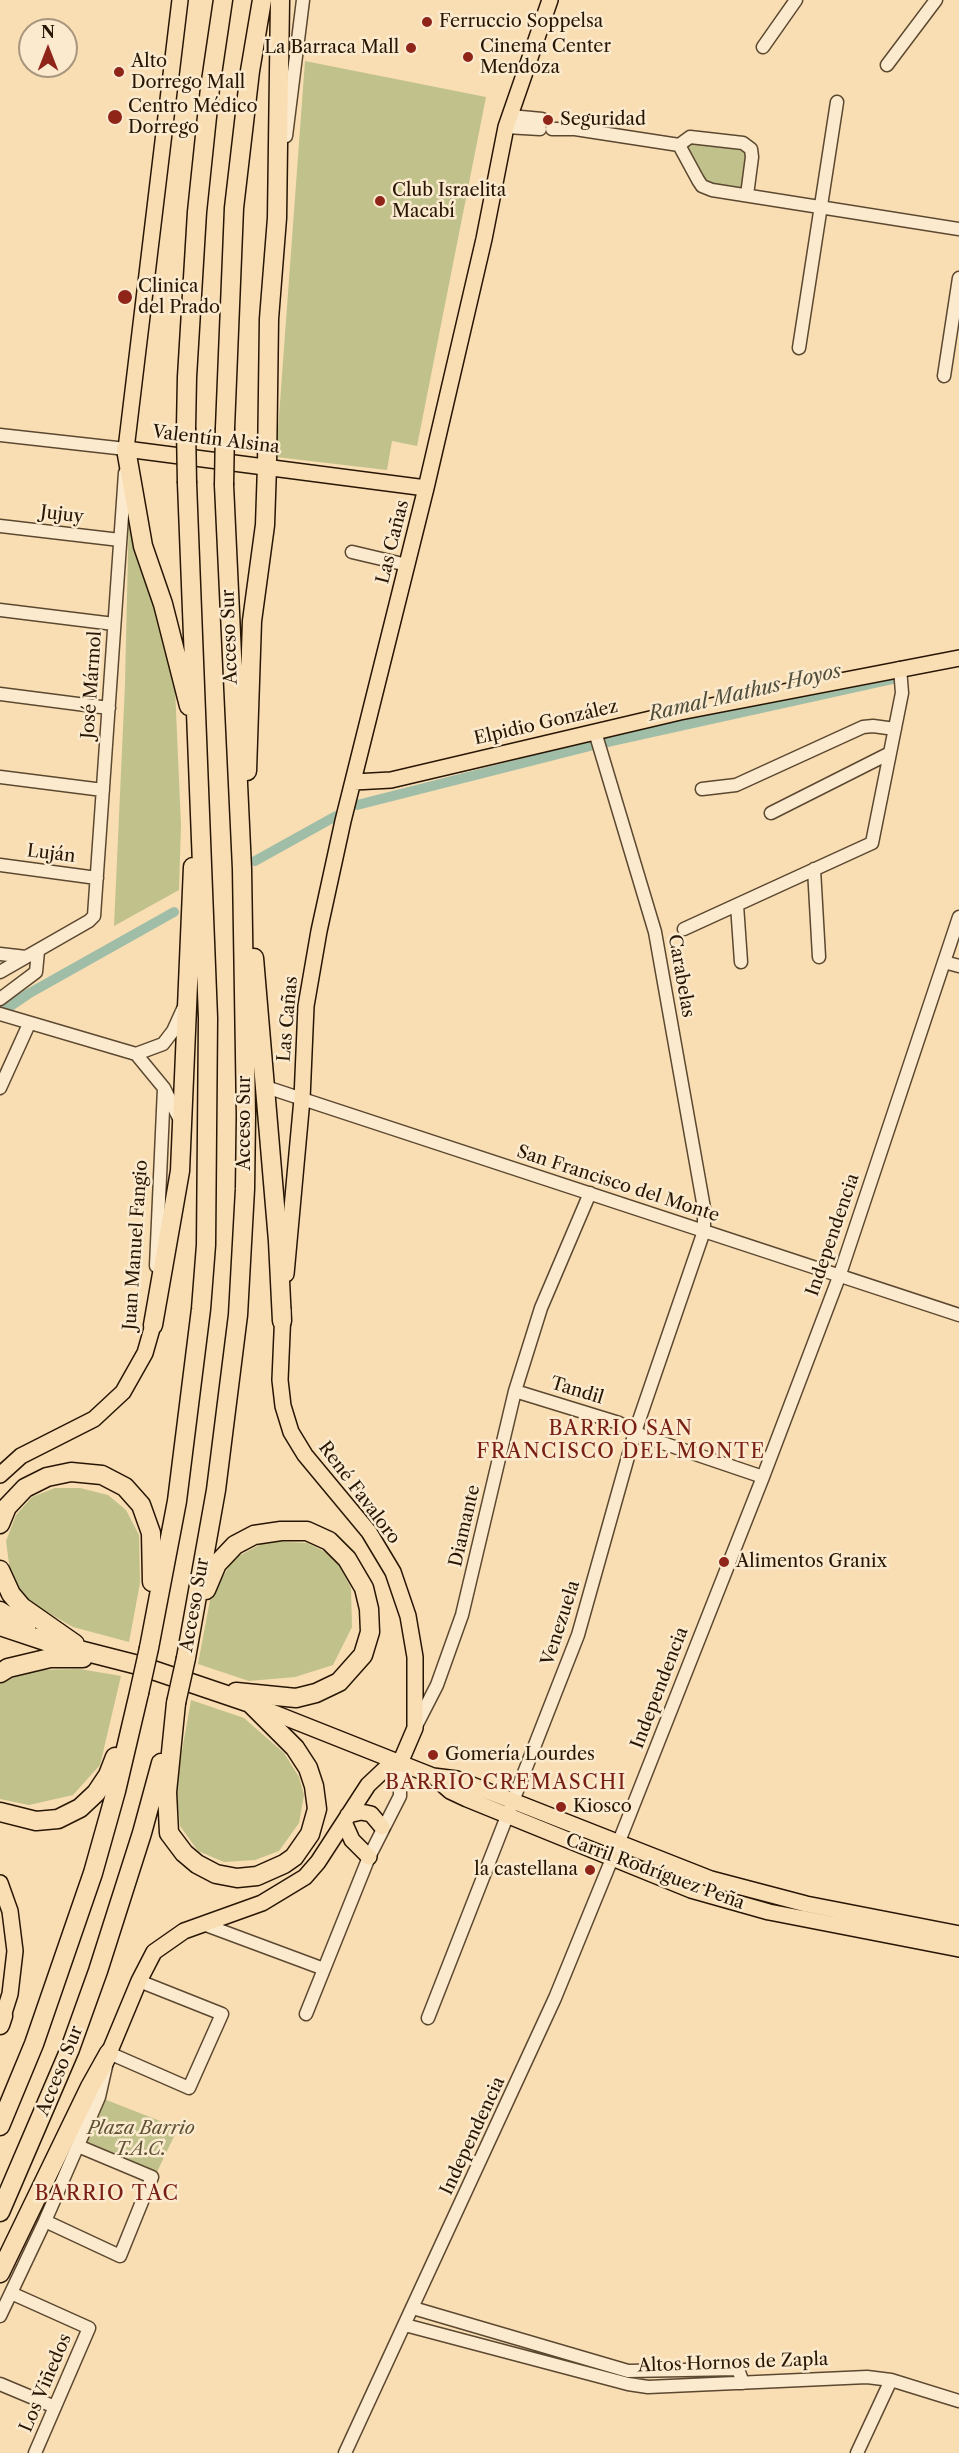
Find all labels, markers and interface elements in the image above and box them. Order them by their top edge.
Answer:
place label: Ferruccio Soppelsa [439,11,603,33]
marker: Ferruccio Soppelsa [420,15,434,29]
north arrow [18,18,78,78]
text: N [41,22,55,42]
place label: Cinema Center Mendoza [480,36,611,78]
place label: La Barraca Mall [264,37,399,59]
marker: La Barraca Mall [404,41,418,55]
marker: Cinema Center Mendoza [461,50,475,64]
place label: Alto Dorrego Mall [131,51,245,94]
marker: Alto Dorrego Mall [112,65,126,79]
place label: Centro Médico Dorrego [128,96,258,138]
marker: Centro Médico Dorrego [106,108,124,126]
place label: Seguridad [560,109,646,131]
marker: Seguridad [541,113,555,127]
place label: Club Israelita Macabí [392,180,506,222]
marker: Club Israelita Macabí [373,194,387,208]
place label: Clinica del Prado [138,276,220,318]
marker: Clinica del Prado [116,288,134,306]
street label: Valentín Alsina [151,421,281,459]
street label: Las Cañas [372,498,414,586]
street label: Jujuy [39,502,85,528]
street label: Acceso Sur [218,589,242,685]
street label: José Mármol [77,630,107,740]
water label: Ramal Mathus Hoyos [646,659,844,727]
street label: Elpidio González [472,696,620,750]
street label: Luján [25,840,77,868]
street label: Carabelas [663,933,699,1019]
street label: Las Cañas [274,975,302,1063]
street label: Acceso Sur [234,1075,256,1171]
street label: San Francisco del Monte [514,1141,722,1227]
street label: Juan Manuel Fangio [119,1159,153,1331]
street label: Independencia [802,1171,864,1299]
street label: Tandil [548,1373,606,1409]
district label: BARRIO SAN FRANCISCO DEL MONTE [476,1417,766,1464]
street label: René Favaloro [313,1437,405,1549]
street label: Diamante [445,1483,485,1569]
place label: Alimentos Granix [736,1551,887,1573]
marker: Alimentos Granix [717,1555,731,1569]
street label: Acceso Sur [176,1556,214,1654]
street label: Venezuela [537,1578,585,1668]
street label: Independencia [627,1624,693,1752]
place label: Gomería Lourdes [445,1744,595,1766]
marker: Gomería Lourdes [426,1748,440,1762]
district label: BARRIO CREMASCHI [385,1771,627,1795]
place label: Kiosco [573,1796,632,1818]
marker: Kiosco [554,1800,568,1814]
street label: Carril Rodríguez Peña [562,1830,748,1914]
place label: la castellana [474,1859,578,1881]
marker: la castellana [583,1863,597,1877]
street label: Acceso Sur [32,2023,88,2119]
street label: Independencia [436,2073,510,2199]
park label: Plaza Barrio T.A.C. [87,2118,195,2160]
district label: BARRIO TAC [35,2182,179,2206]
street label: Los Viñedos [16,2331,76,2435]
street label: Altos Hornos de Zapla [637,2349,829,2377]

